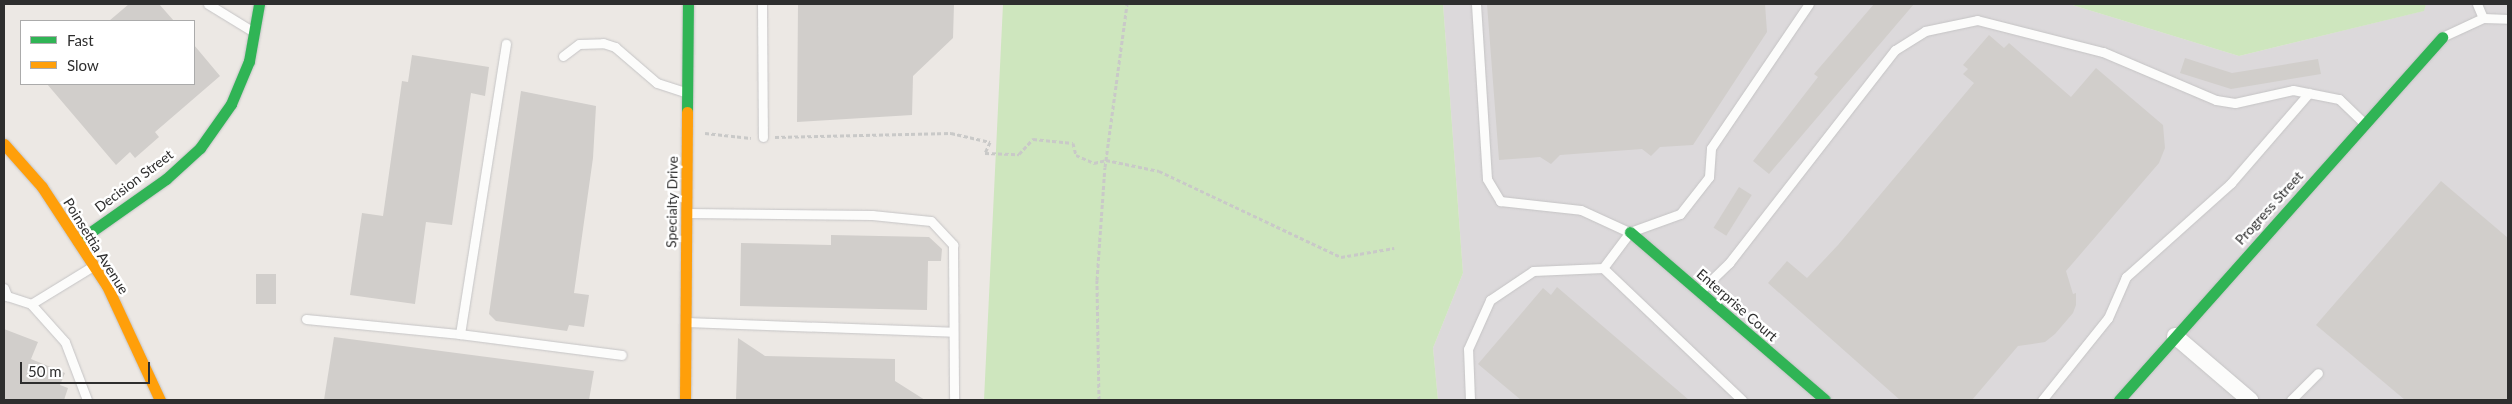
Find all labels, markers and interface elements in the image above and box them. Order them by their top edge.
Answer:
legend [20,20,195,85]
text: Fast [67,31,94,49]
text: Slow [67,56,99,74]
street label: Decision Street [92,146,176,216]
street label: Specialty Drive [663,156,681,248]
street label: Progress Street [2232,168,2306,248]
street label: Poinsettia Avenue [60,195,132,297]
street label: Enterprise Court [1693,265,1781,345]
scale bar [22,352,152,384]
text: 50 m [28,362,62,380]

